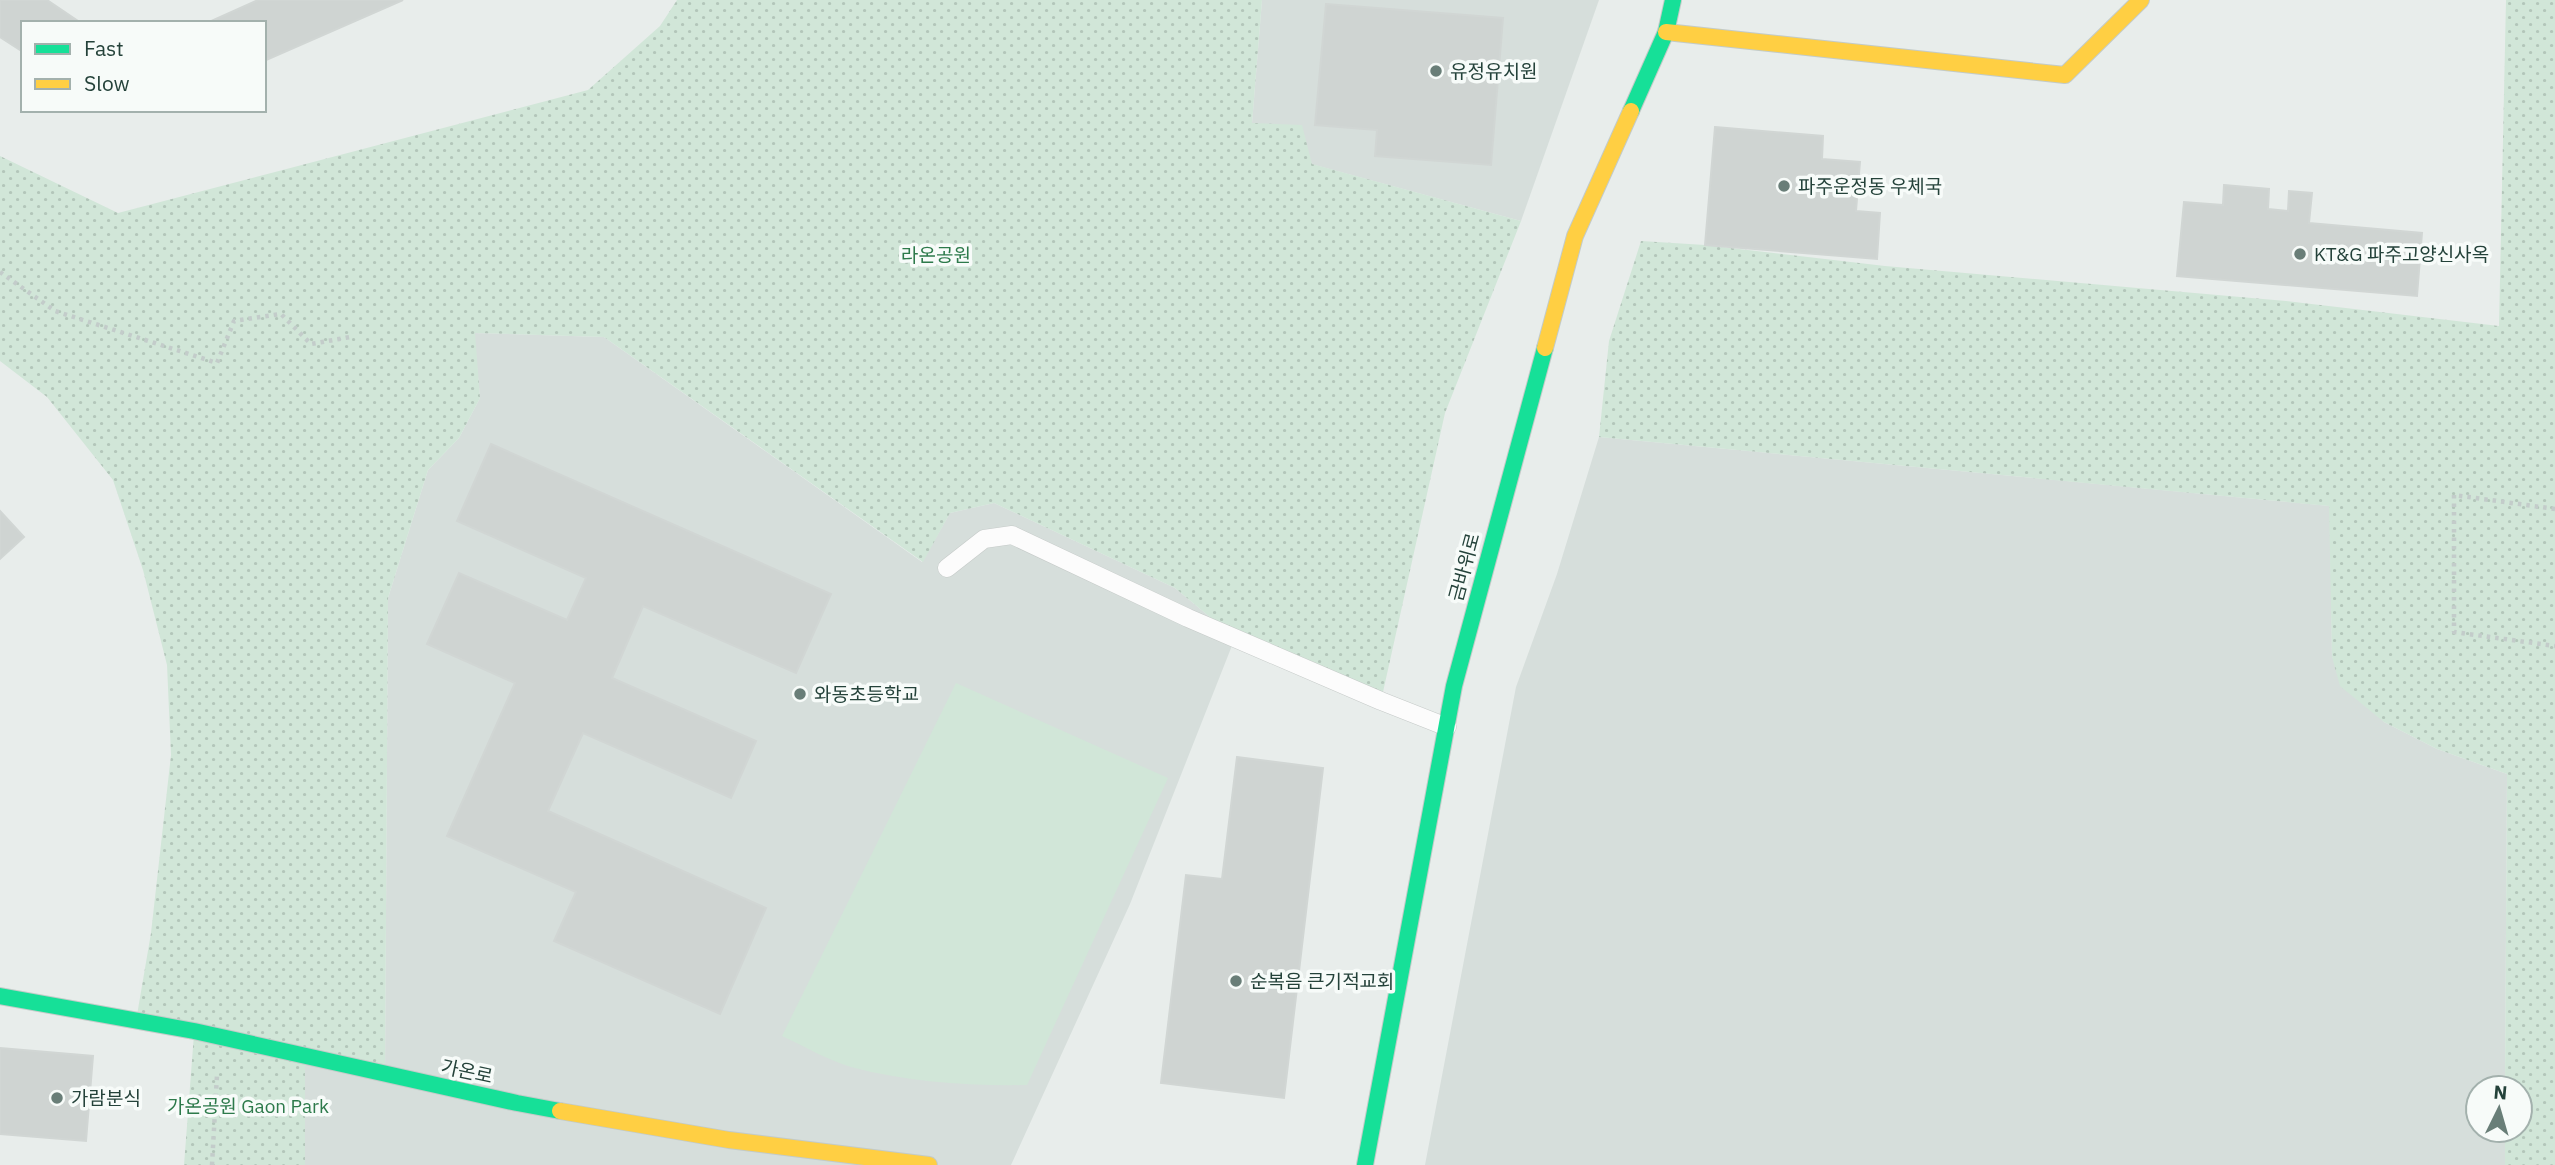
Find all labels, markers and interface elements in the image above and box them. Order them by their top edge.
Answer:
legend [21,21,266,112]
text: Fast [84,34,124,62]
place label: 유정유치원 [1450,59,1537,83]
marker: 유정유치원 [1428,63,1444,79]
text: Slow [84,69,130,97]
place label: 파주운정동 우체국 [1798,174,1942,198]
marker: 파주운정동 우체국 [1776,178,1792,194]
place label: KT&G 파주고양신사옥 [2314,242,2489,266]
park label: 라온공원 [901,243,971,267]
marker: KT&G 파주고양신사옥 [2292,246,2308,262]
street label: 금바위로 [1443,530,1485,604]
place label: 와동초등학교 [814,682,919,706]
marker: 와동초등학교 [792,686,808,702]
place label: 순복음 큰기적교회 [1250,969,1394,993]
marker: 순복음 큰기적교회 [1228,973,1244,989]
street label: 가온로 [439,1054,495,1088]
north arrow [2464,1074,2534,1144]
text: N [2493,1080,2508,1105]
place label: 가람분식 [71,1086,141,1110]
marker: 가람분식 [49,1090,65,1106]
park label: 가온공원 Gaon Park [167,1094,329,1118]

